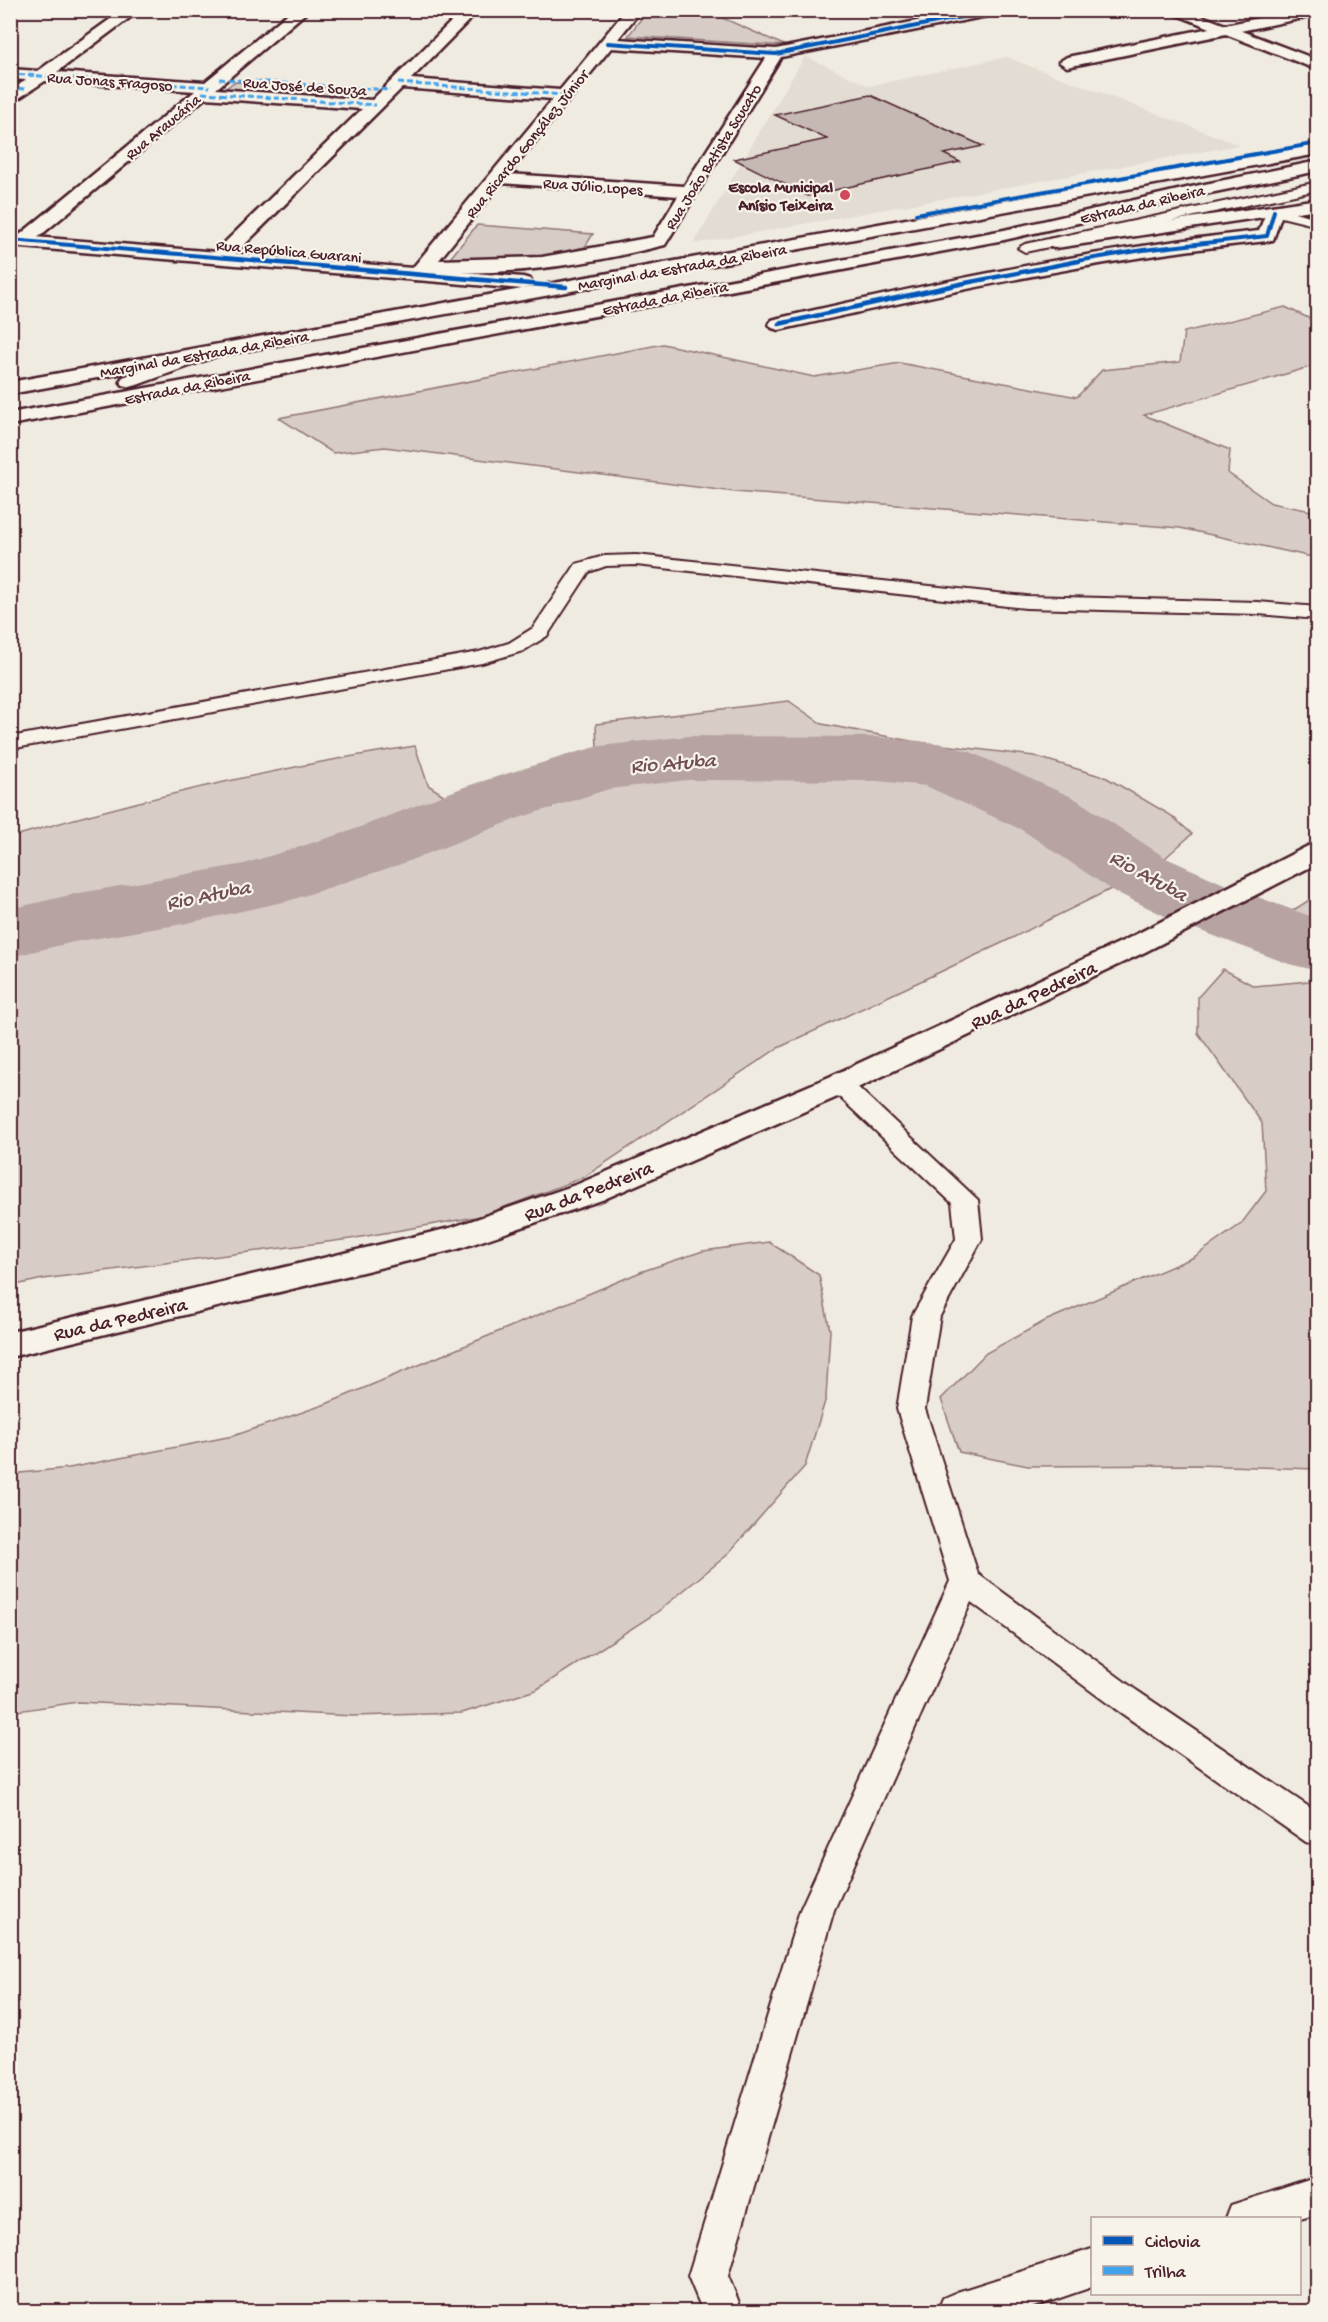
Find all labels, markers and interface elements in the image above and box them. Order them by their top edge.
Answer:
street label: Rua Ricardo Gonçález Júnior [463,66,595,223]
street label: Rua Jonas Fragoso [46,70,173,97]
street label: Rua José de Souza [242,75,368,102]
street label: Rua João Batista Scucato [662,82,768,234]
street label: Rua Araucária [123,91,207,166]
street label: Rua Júlio Lopes [542,176,644,202]
place label: Escola Municipal Anísio Teixeira [728,180,834,217]
street label: Estrada da Ribeira [1078,183,1208,230]
marker: Escola Municipal Anísio Teixeira [838,188,852,202]
street label: Rua República Guarani [215,238,362,269]
street label: Marginal da Estrada da Ribeira [577,242,790,297]
street label: Estrada da Ribeira [601,279,731,322]
street label: Marginal da Estrada da Ribeira [99,329,312,384]
street label: Estrada da Ribeira [123,368,253,411]
water label: Rio Atuba [630,750,718,781]
water label: Rio Atuba [1104,847,1192,910]
water label: Rio Atuba [165,877,254,918]
street label: Rua da Pedreira [968,958,1102,1036]
street label: Rua da Pedreira [522,1158,658,1228]
street label: Rua da Pedreira [52,1295,191,1348]
legend [1091,2217,1301,2295]
text: Ciclovia [1145,2233,1201,2254]
text: Trilha [1144,2263,1187,2284]

